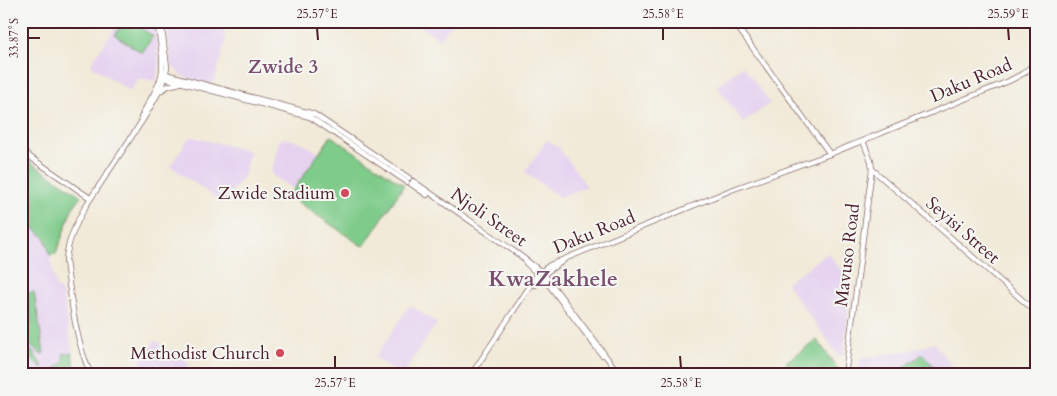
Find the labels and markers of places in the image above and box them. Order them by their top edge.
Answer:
place label: Zwide Stadium [218,181,336,206]
marker: Zwide Stadium [339,187,351,199]
place label: Methodist Church [130,341,270,366]
marker: Methodist Church [274,347,286,359]

